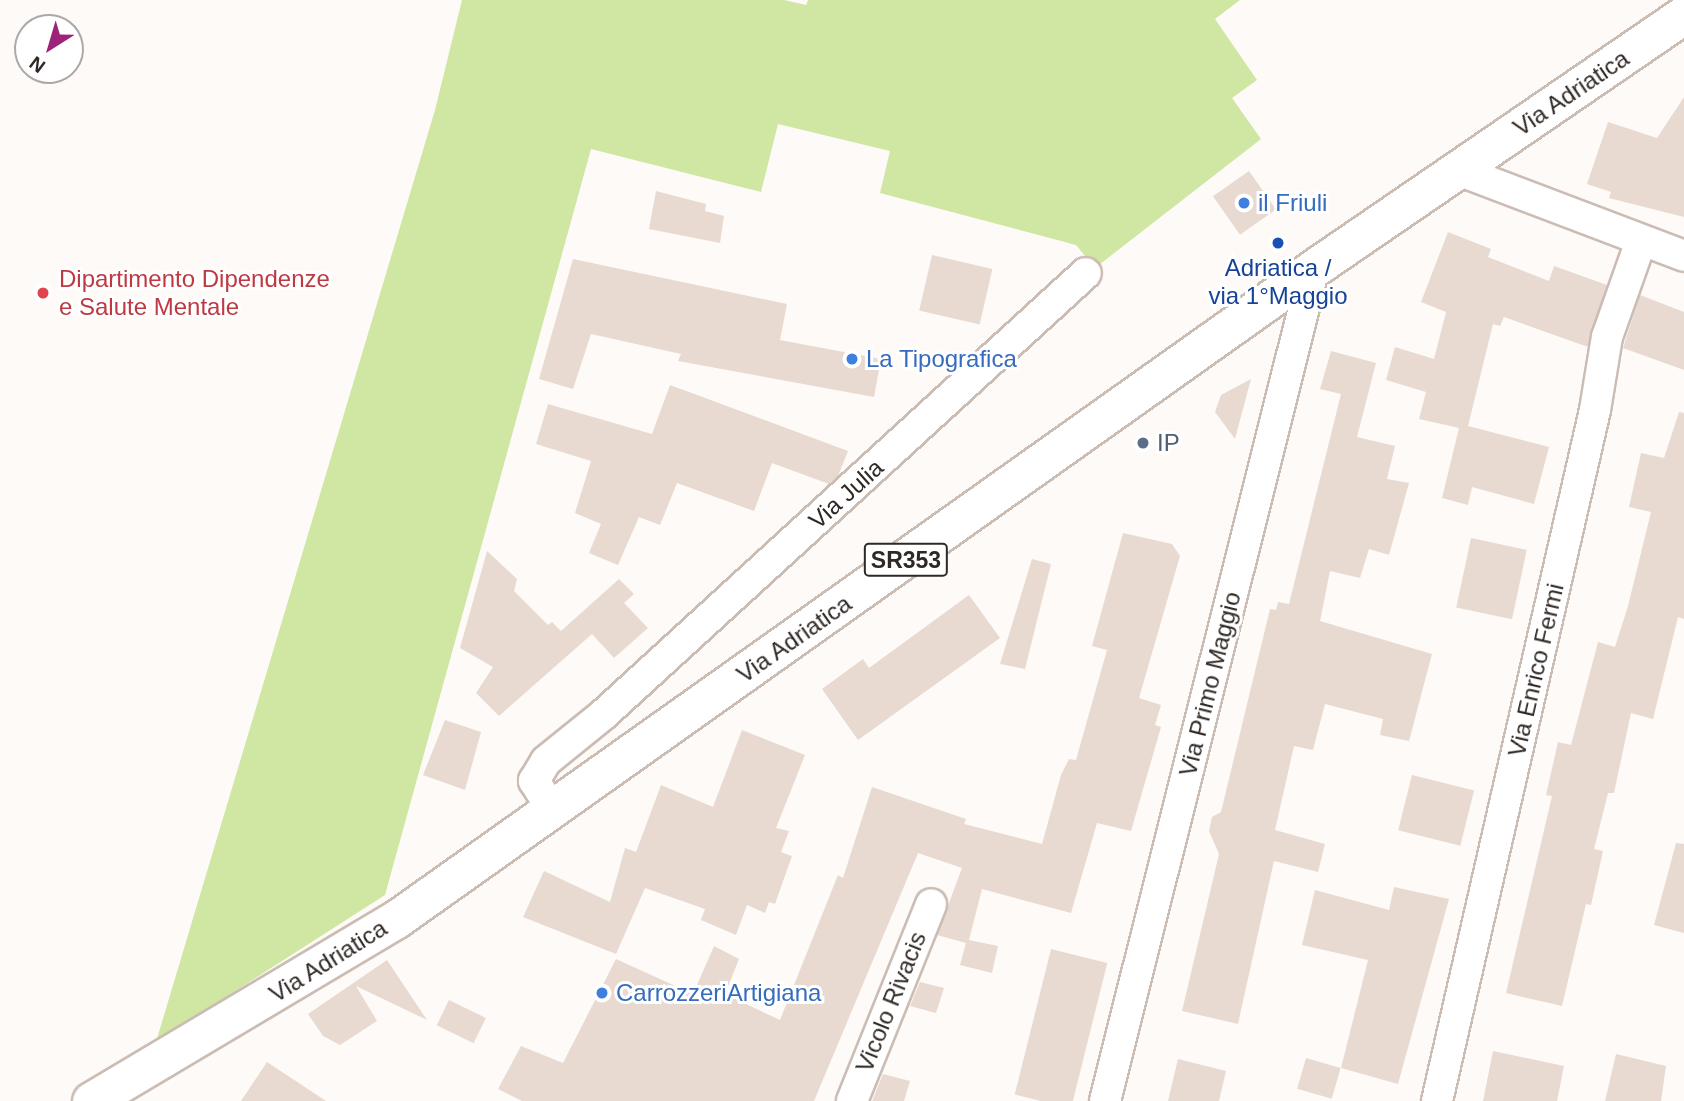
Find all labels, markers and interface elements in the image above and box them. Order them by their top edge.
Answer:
north arrow [14,14,84,84]
street label: Via Adriatica [1507,44,1635,142]
text: N [25,52,49,77]
place label: il Friuli [1258,189,1327,217]
marker: il Friuli [1236,195,1252,211]
marker: Adriatica / via 1°Maggio [1270,235,1286,251]
place label: Adriatica / via 1°Maggio [1208,254,1348,310]
place label: Dipartimento Dipendenze e Salute Mentale [59,265,330,321]
marker: Dipartimento Dipendenze e Salute Mentale [33,283,53,303]
place label: La Tipografica [866,345,1017,373]
marker: La Tipografica [844,351,860,367]
place label: IP [1157,429,1180,457]
marker: IP [1135,435,1151,451]
street label: Via Julia [803,453,889,535]
road number: SR353 [862,540,950,580]
street label: Via Enrico Fermi [1502,581,1570,759]
street label: Via Adriatica [731,589,857,689]
street label: Via Primo Maggio [1173,589,1247,779]
street label: Via Adriatica [263,913,393,1009]
street label: Vicolo Rivacis [850,928,932,1076]
place label: CarrozzeriArtigiana [616,979,821,1007]
marker: CarrozzeriArtigiana [594,985,610,1001]

